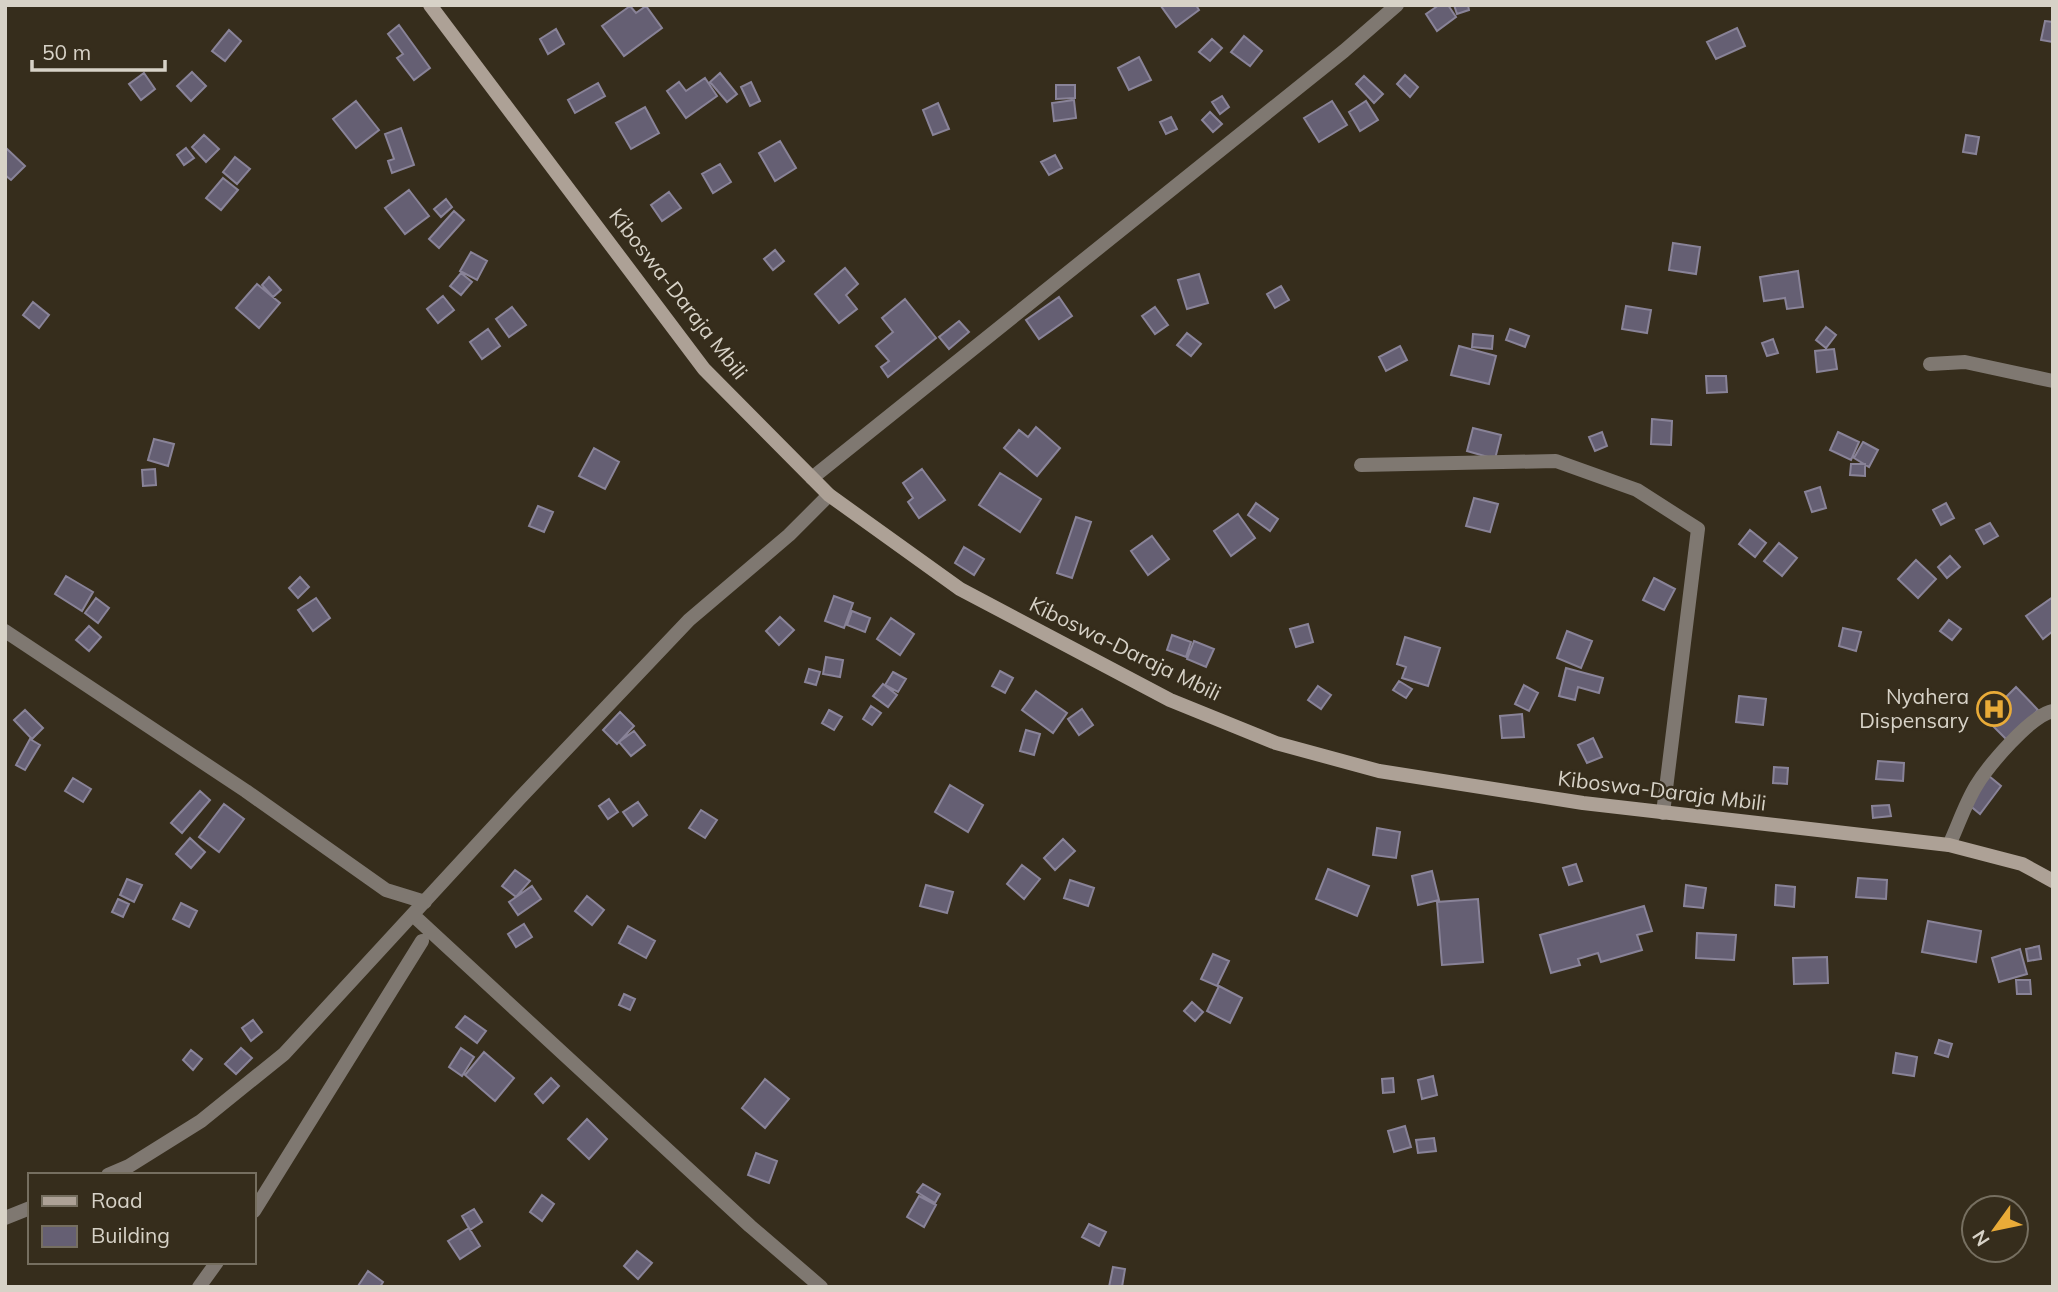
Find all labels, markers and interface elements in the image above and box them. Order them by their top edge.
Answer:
scale bar [32,28,164,72]
text: 50 m [42,39,91,65]
street label: Kiboswa-Daraja Mbili [604,203,754,384]
street label: Kiboswa-Daraja Mbili [1025,590,1225,706]
place label: Nyahera Dispensary [1859,683,1969,733]
hospital icon: Nyahera Dispensary [1975,690,2013,728]
street label: Kiboswa-Daraja Mbili [1556,764,1768,816]
legend [28,1173,256,1264]
text: Road [91,1187,142,1213]
north arrow [1960,1194,2030,1264]
text: Building [91,1222,170,1248]
text: N [1967,1226,1995,1251]

